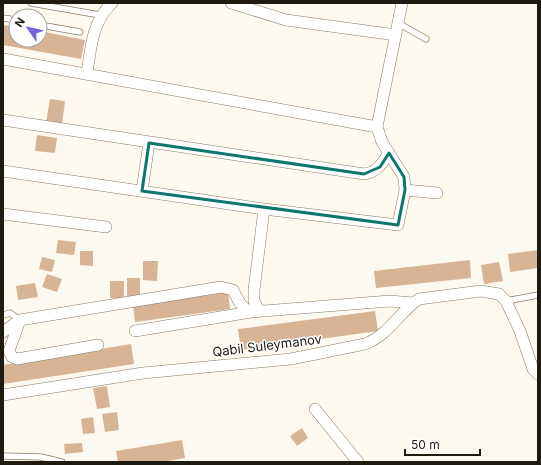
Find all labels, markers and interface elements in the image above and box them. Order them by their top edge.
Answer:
north arrow [8,8,48,48]
text: N [12,15,28,30]
street label: Qabil Suleymanov [211,330,323,360]
scale bar [405,431,480,457]
text: 50 m [411,437,440,452]

